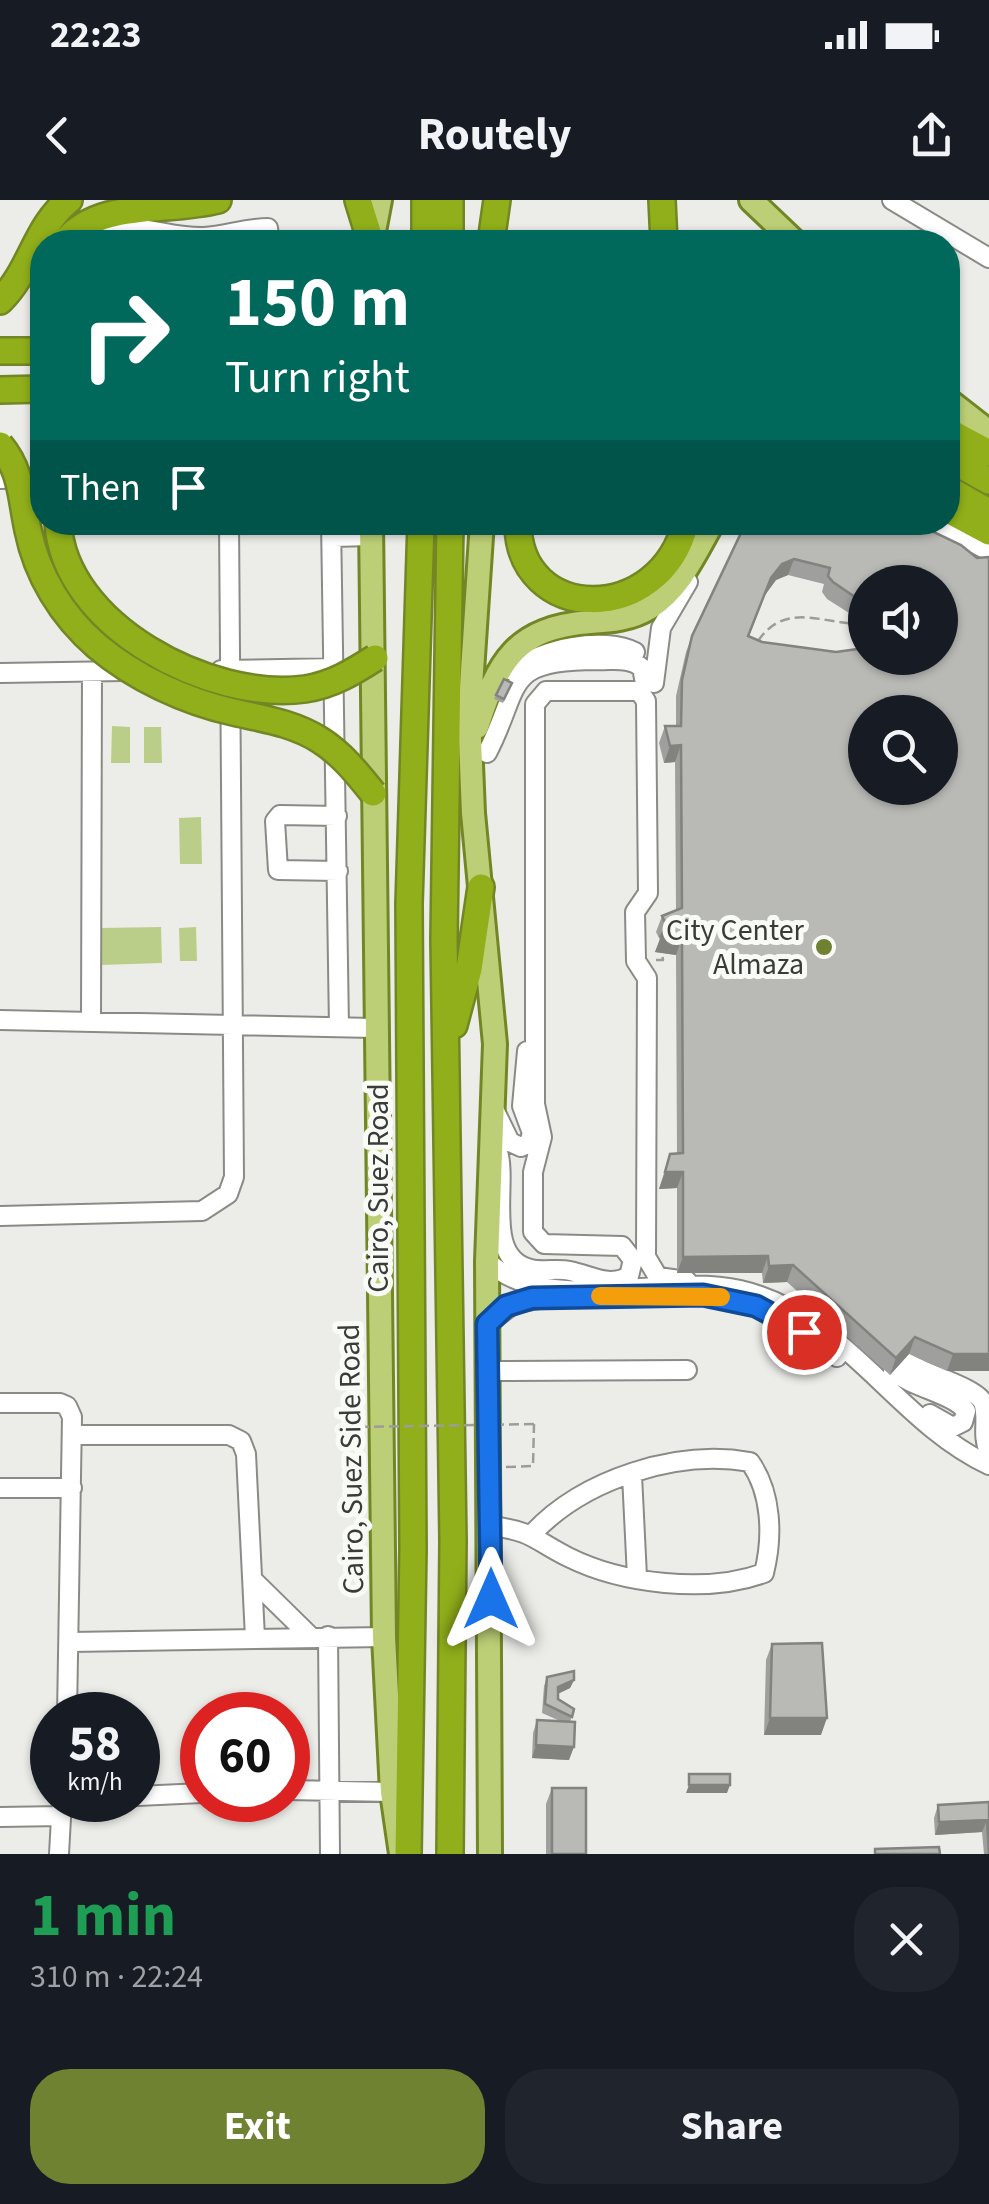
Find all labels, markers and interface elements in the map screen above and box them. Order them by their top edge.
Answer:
text: 22:23 [50,8,142,62]
text: Routely [418,103,571,167]
icon: back [30,108,85,163]
icon: share [904,108,959,163]
text: 150 m [225,253,410,353]
icon: right [60,270,190,400]
text: Turn right [225,346,410,410]
icon: arrive [161,460,216,515]
text: Then [60,461,141,515]
map controls [848,565,958,805]
button: sound [848,565,958,675]
button: search [848,695,958,805]
place label: City Center Almaza [666,909,805,986]
marker: City Center Almaza [813,936,835,958]
street label: Cairo, Suez Road [357,1083,400,1293]
pin [762,1290,847,1375]
icon: arrive [777,1305,832,1360]
street label: Cairo, Suez Side Road [328,1323,375,1595]
position arrow [439,1547,543,1651]
speed limit sign: 60 [180,1692,310,1822]
text: 58 [69,1709,121,1780]
text: km/h [67,1764,123,1800]
text: 1 min [30,1874,176,1959]
button: close [854,1887,959,1992]
text: 310 m · 22:24 [30,1954,203,2000]
button: Exit [30,2069,485,2184]
button: Share [505,2069,959,2184]

